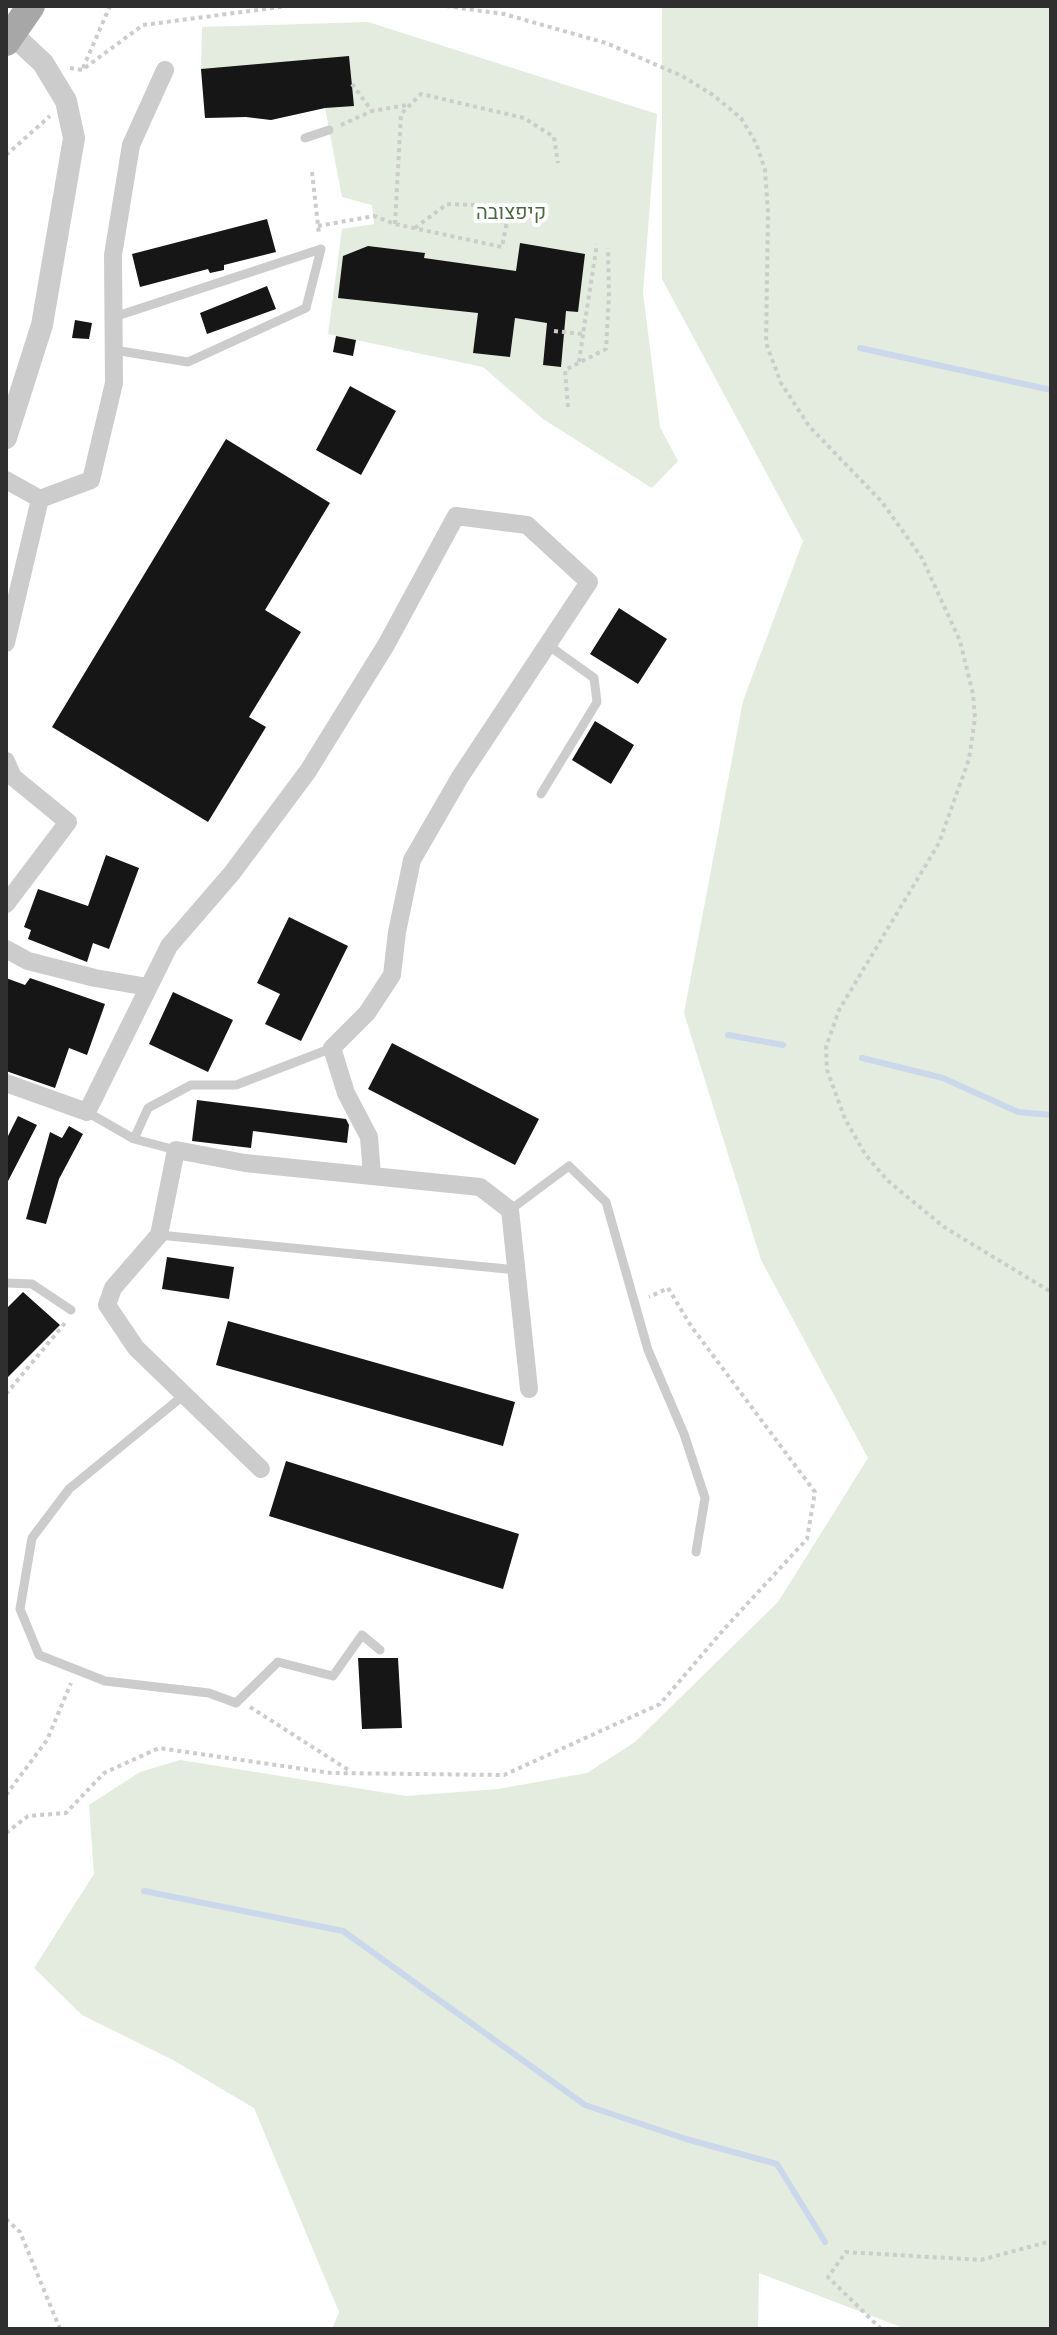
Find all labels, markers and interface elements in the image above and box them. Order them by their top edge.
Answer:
park label: קיפצובה [476,201,546,225]

